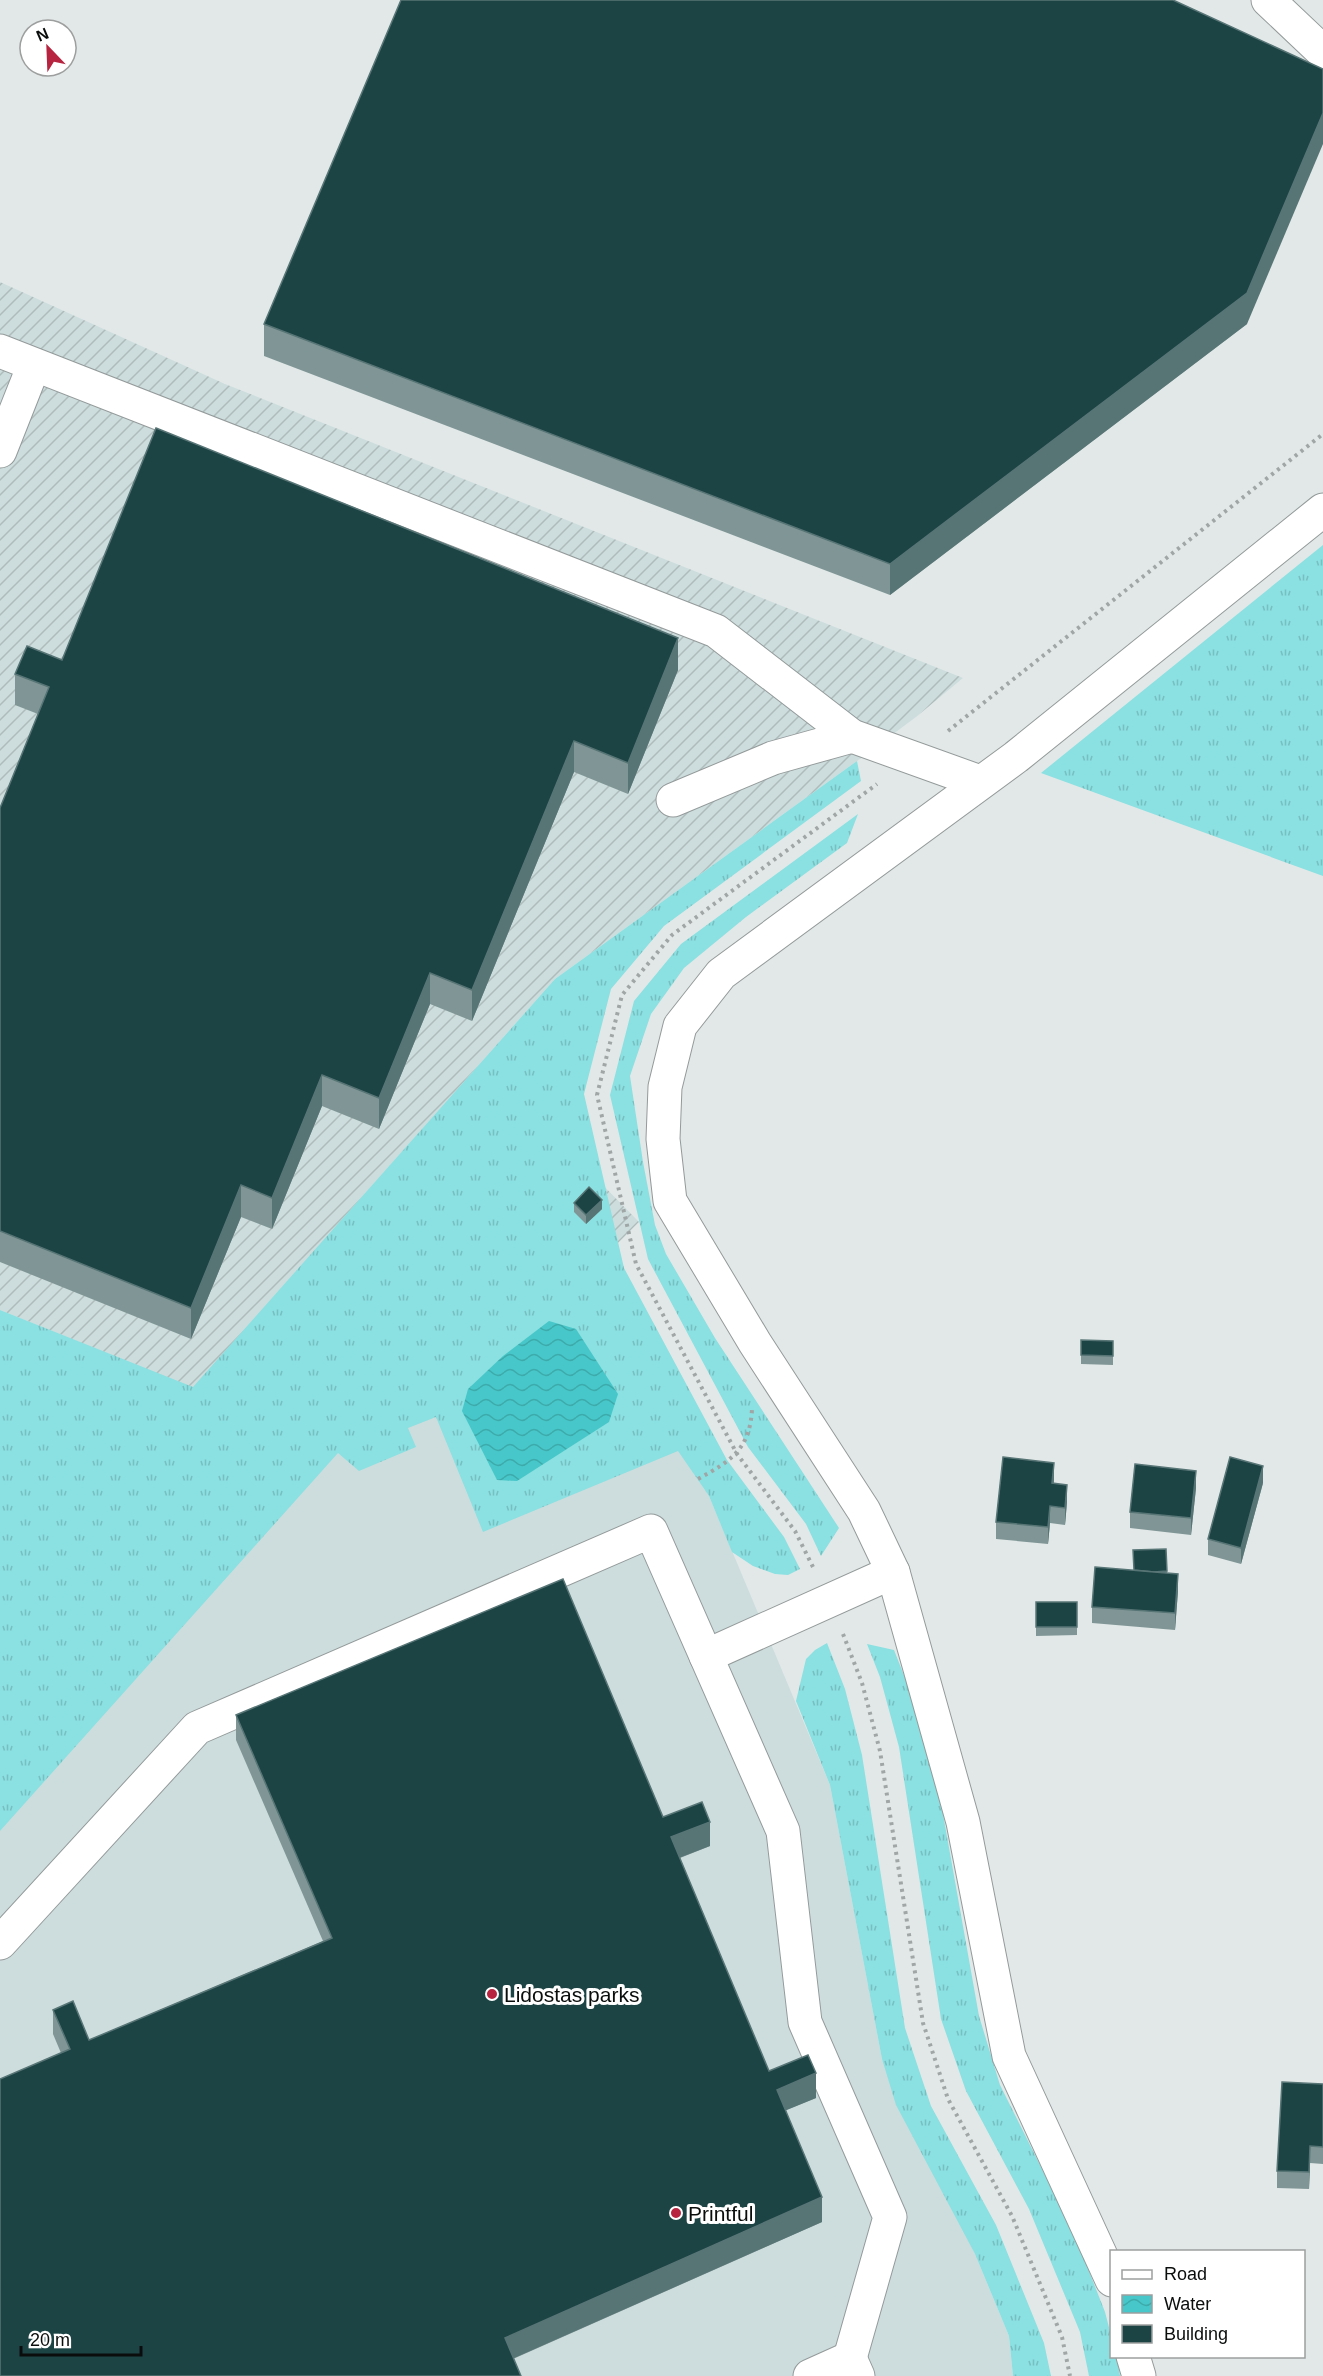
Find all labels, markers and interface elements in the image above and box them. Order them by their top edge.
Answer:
north arrow [18,18,78,78]
text: N [34,25,51,45]
place label: Lidostas parks [504,1983,639,2006]
marker: Lidostas parks [485,1987,499,2001]
place label: Printful [688,2202,753,2225]
marker: Printful [669,2206,683,2220]
legend [1110,2250,1305,2358]
text: Road [1164,2264,1207,2284]
text: Water [1164,2294,1211,2314]
scale bar [21,2319,141,2357]
text: Building [1164,2324,1228,2344]
text: 20 m [30,2330,70,2350]

